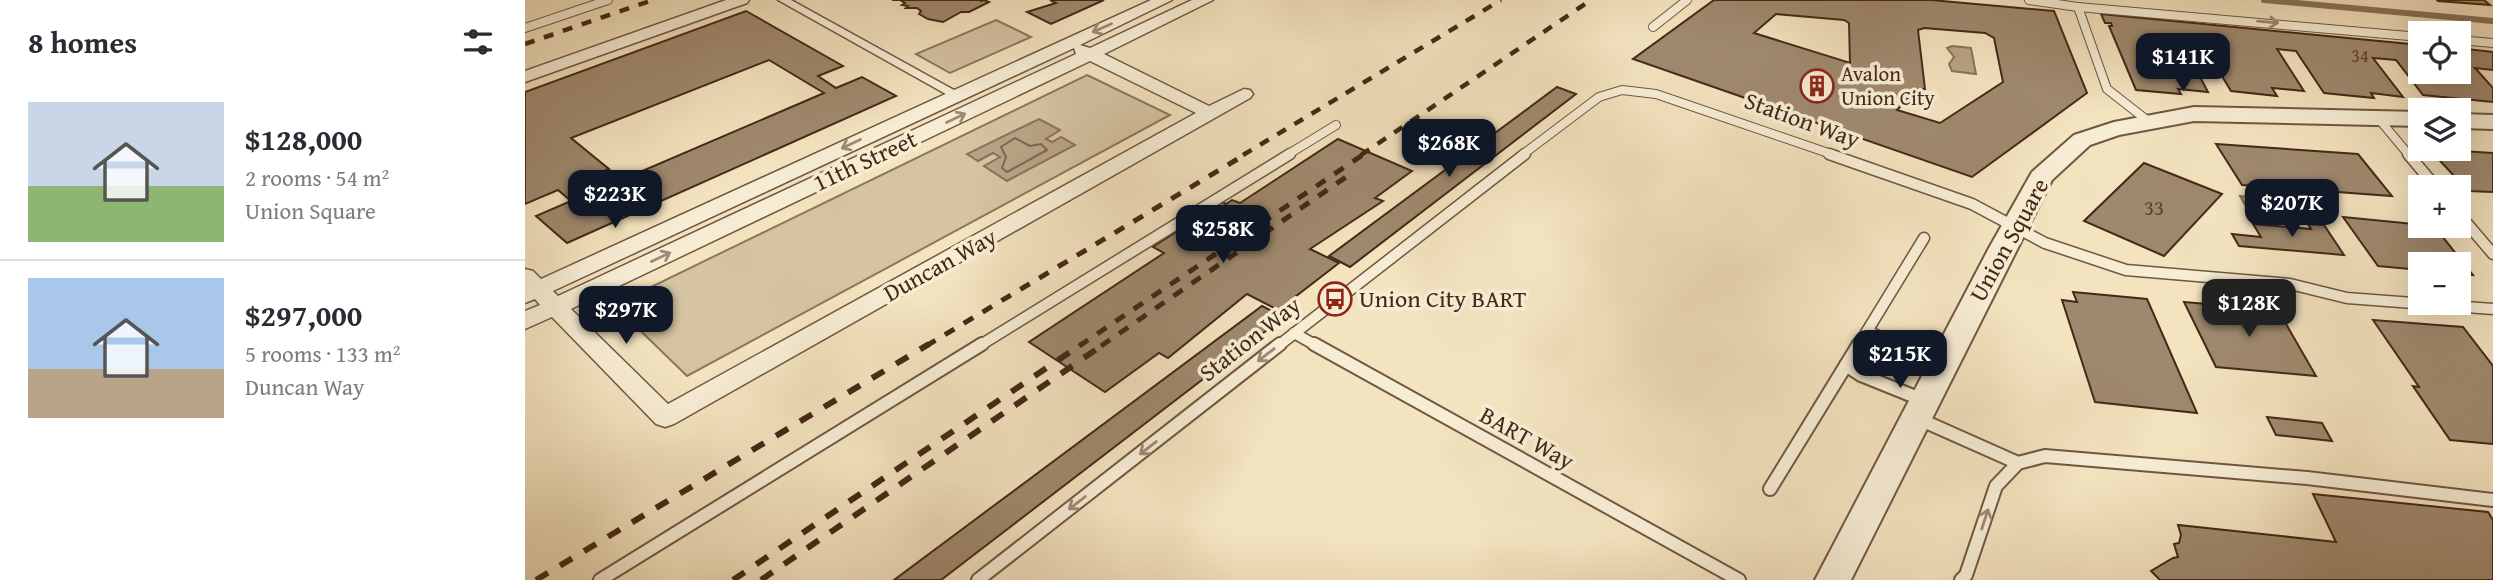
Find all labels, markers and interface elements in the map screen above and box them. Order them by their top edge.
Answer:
one-way arrow [2256,16,2279,29]
text: 8 homes [28,20,137,64]
map controls [2408,21,2471,315]
button: locate [2408,21,2471,84]
one-way arrow [1092,22,1113,35]
icon: filters [459,23,497,61]
pin: $141K [2134,34,2232,93]
text: $141K [2152,39,2214,72]
house number: 34 [2351,42,2369,69]
place label: Avalon Union City [1841,58,1935,113]
building icon: Avalon Union City [1798,67,1836,105]
street label: Station Way [1740,82,1865,157]
button: layers [2408,98,2471,161]
one-way arrow [945,111,966,124]
text: $128,000 [245,117,362,161]
pin: $268K [1400,120,1498,179]
street label: 11th Street [807,121,923,200]
text: $268K [1418,125,1480,158]
icon: home [84,130,168,214]
one-way arrow [841,137,862,151]
text: 2 rooms · 54 m² [245,161,389,194]
pin: $223K [566,170,664,230]
street label: Union Square [1960,172,2057,308]
button: + [2408,175,2471,238]
text: $223K [584,176,646,209]
pin: $207K [2243,180,2341,239]
text: $207K [2261,185,2323,218]
house number: 33 [2144,192,2164,223]
text: Union Square [245,194,376,227]
pin: $258K [1174,205,1272,265]
text: $258K [1192,211,1254,244]
street label: Duncan Way [877,219,1003,310]
one-way arrow [650,250,671,264]
button: − [2408,252,2471,315]
bus stop icon: Union City BART [1316,280,1354,318]
pin: $128K [2200,280,2298,339]
place label: Union City BART [1359,281,1526,316]
text: $128K [2218,285,2280,318]
pin: $297K [577,286,675,346]
street label: Station Way [1191,288,1308,389]
text: $297K [595,292,657,325]
text: $297,000 [245,293,362,337]
icon: home [84,306,168,390]
pin: $215K [1851,330,1949,390]
text: $215K [1869,336,1931,369]
text: 5 rooms · 133 m² [245,337,400,370]
one-way arrow [1257,348,1276,363]
text: Duncan Way [245,370,364,403]
street label: BART Way [1474,397,1581,478]
one-way arrow [1139,440,1157,455]
one-way arrow [1069,495,1087,510]
one-way arrow [1980,508,1992,530]

